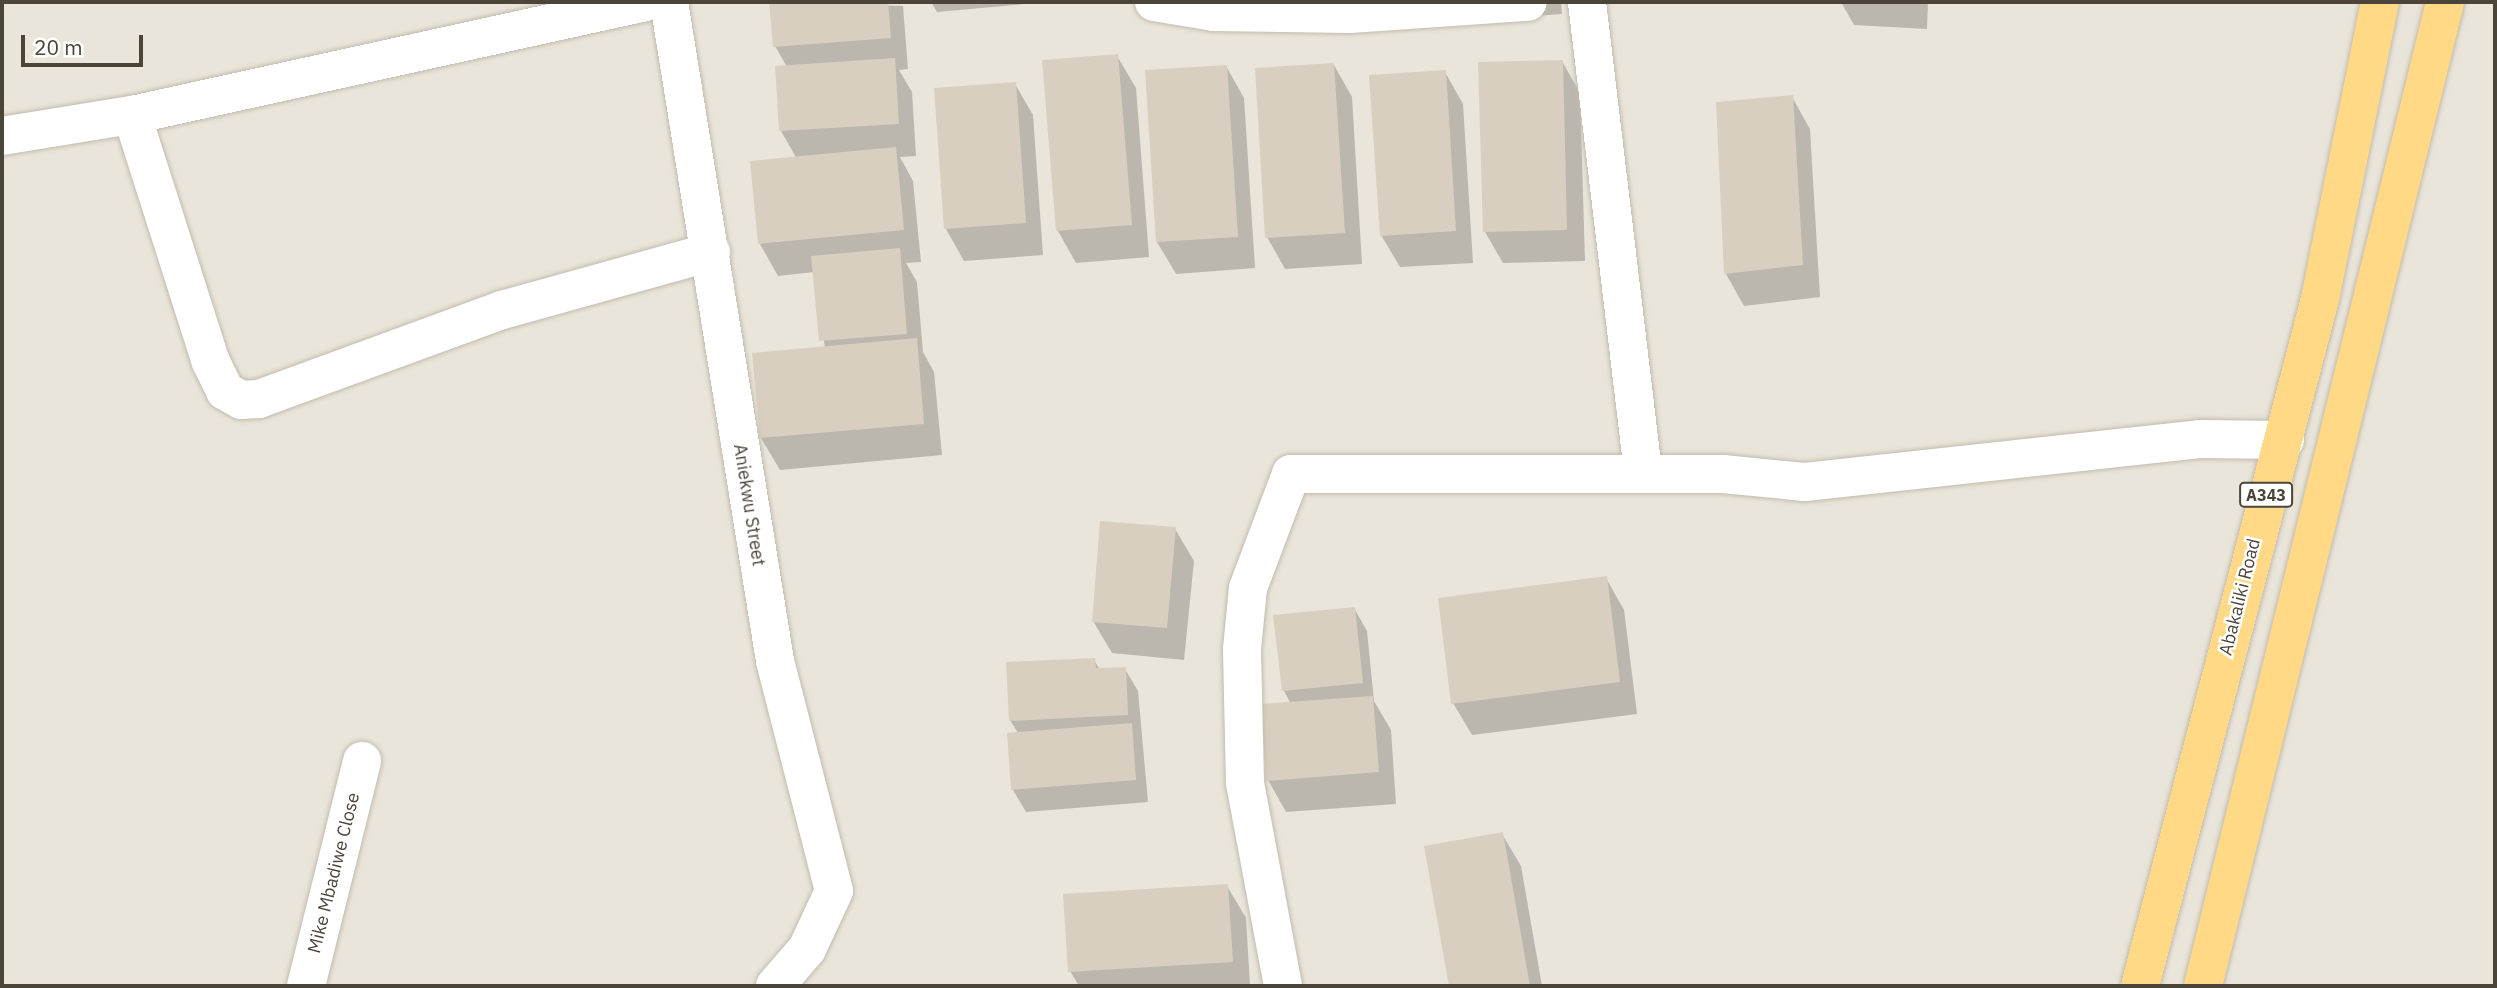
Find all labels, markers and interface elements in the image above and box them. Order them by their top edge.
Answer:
scale bar [24,21,147,65]
text: 20 m [34,33,83,61]
street label: Aniekwu Street [729,442,769,568]
road number: A343 [2238,482,2294,508]
street label: Abakaliki Road [2215,536,2265,658]
street label: Mike Mbadiwe Close [304,790,364,956]

